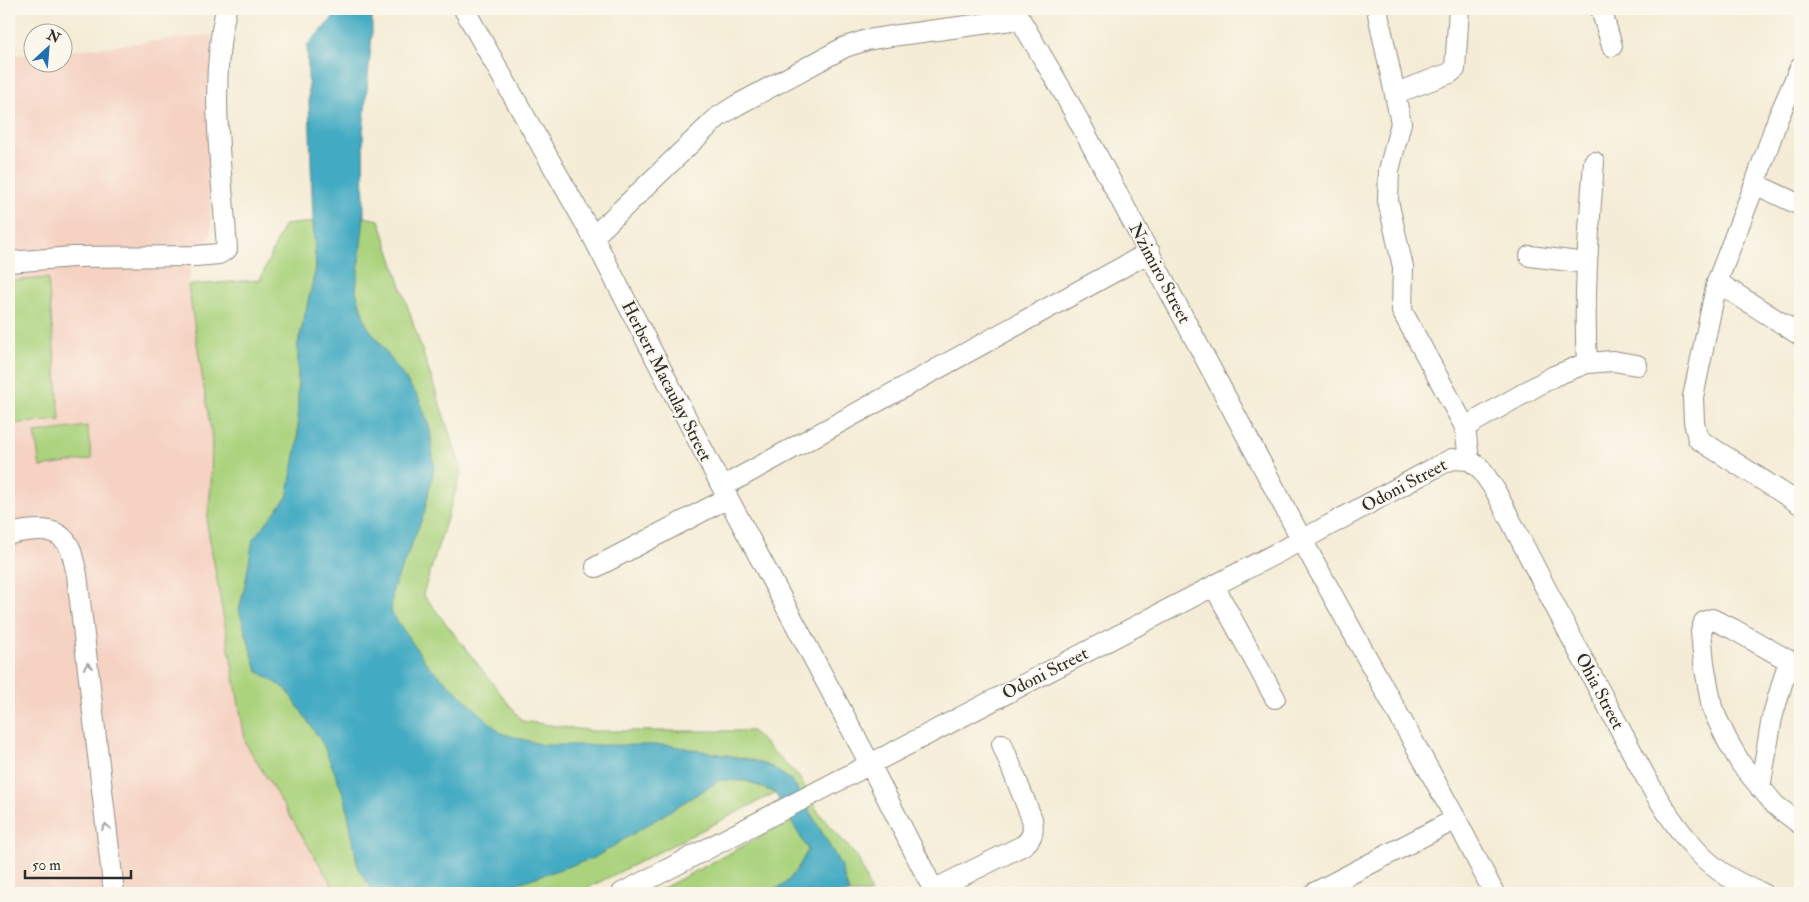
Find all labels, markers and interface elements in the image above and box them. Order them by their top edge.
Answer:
north arrow [22,22,72,72]
text: N [43,26,63,47]
street label: Nzimiro Street [1123,219,1196,328]
street label: Herbert Macaulay Street [616,297,717,465]
street label: Odoni Street [1358,453,1451,518]
street label: Odoni Street [998,642,1092,705]
street label: Ohia Street [1570,649,1629,734]
one-way arrow [83,662,94,670]
one-way arrow [101,823,112,831]
scale bar [25,847,131,879]
text: 50 m [32,856,61,875]

